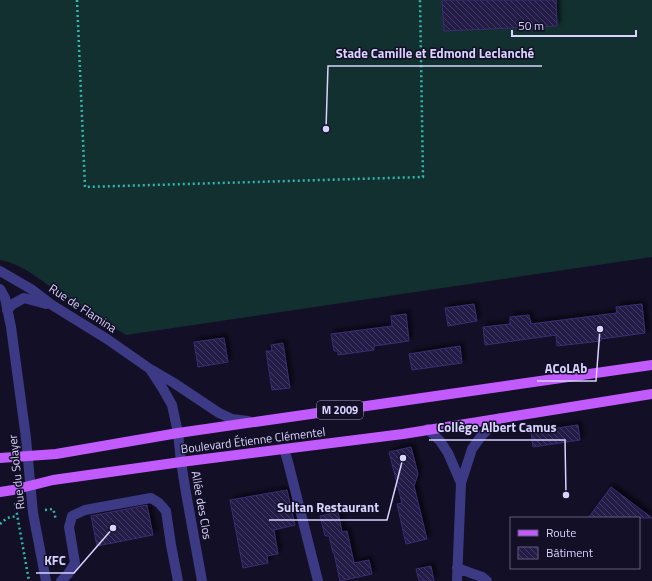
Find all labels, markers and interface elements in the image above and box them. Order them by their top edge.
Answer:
scale bar [512,12,636,38]
text: 50 m [518,16,544,35]
callout: Stade Camille et Edmond Leclanché [328,41,542,66]
text: Stade Camille et Edmond Leclanché [336,43,535,63]
street label: Rue de Flamina [45,279,121,337]
callout: ACoLAb [537,356,596,381]
text: ACoLAb [545,358,587,378]
road number: M 2009 [317,401,363,419]
callout: Collège Albert Camus [429,415,565,440]
text: Collège Albert Camus [437,417,557,437]
street label: Boulevard Étienne Clémentel [180,422,326,458]
street label: Rue du Solayer [3,434,29,510]
street label: Allée des Clos [187,469,217,541]
callout: Sultan Restaurant [269,495,387,520]
text: Sultan Restaurant [277,497,379,517]
legend [510,517,640,569]
text: Route [546,523,576,542]
text: Bâtiment [546,543,594,562]
callout: KFC [36,548,74,573]
text: KFC [44,550,66,570]

